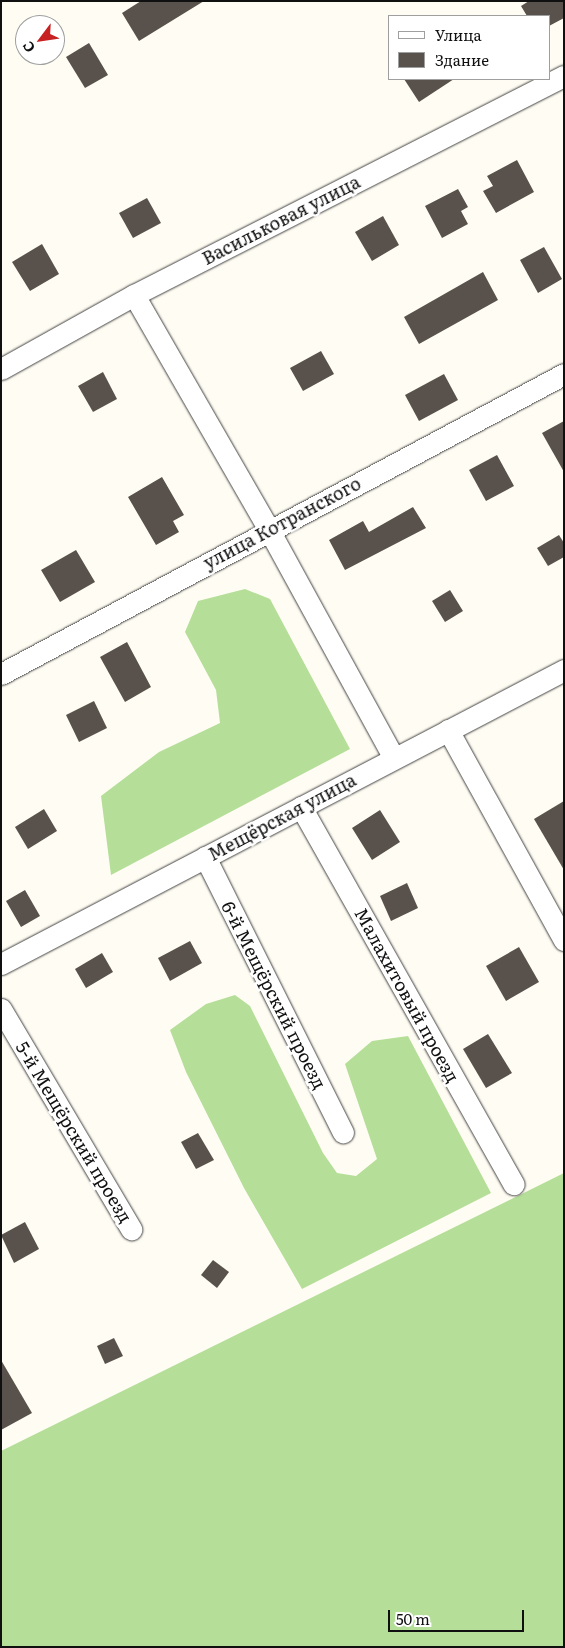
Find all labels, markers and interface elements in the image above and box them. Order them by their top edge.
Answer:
north arrow [15,15,65,65]
legend [388,15,550,80]
text: Улица [435,23,482,46]
text: С [17,38,39,57]
text: Здание [435,48,489,71]
street label: Васильковая улица [198,171,364,269]
street label: улица Котранского [200,472,364,574]
street label: Мещёрская улица [204,769,360,865]
street label: 6-й Мещёрский проезд [217,897,331,1093]
street label: Малахитовый проезд [350,904,464,1086]
street label: 5-й Мещёрский проезд [11,1038,137,1226]
scale bar [390,1600,526,1632]
text: 50 m [396,1607,430,1630]

